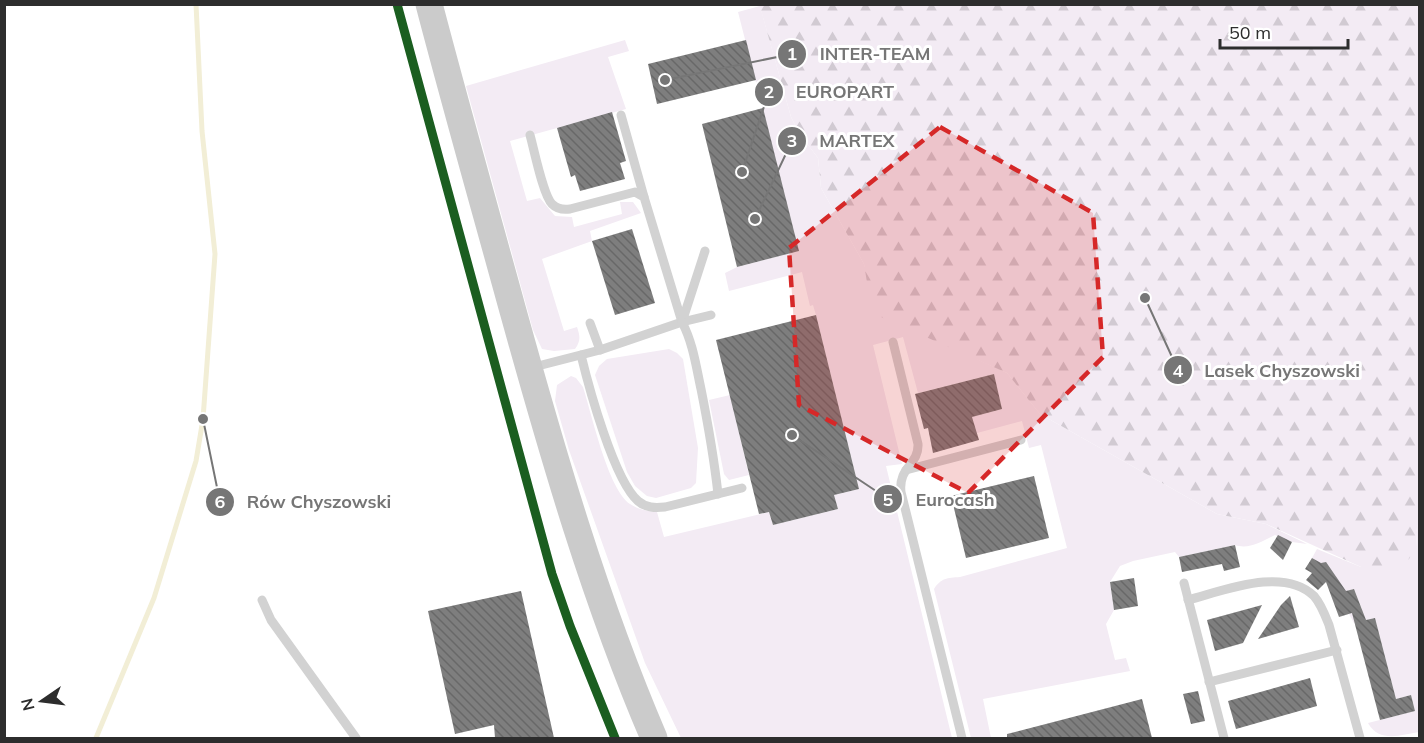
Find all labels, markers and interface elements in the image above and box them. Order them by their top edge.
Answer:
scale bar [1220,12,1348,50]
text: 50 m [1229,21,1271,44]
callout: INTER-TEAM [777,36,942,72]
text: 1 [787,42,797,65]
text: INTER-TEAM [820,42,930,65]
callout: EUROPART [754,74,906,110]
text: 2 [764,80,774,103]
text: EUROPART [796,80,894,103]
callout: MARTEX [777,123,906,159]
text: 3 [787,129,797,152]
text: MARTEX [819,129,896,152]
callout: Lasek Chyszowski [1163,352,1372,388]
text: 4 [1173,359,1184,382]
text: Lasek Chyszowski [1204,359,1360,382]
callout: Eurocash [873,481,1006,517]
callout: Rów Chyszowski [205,484,403,520]
text: 5 [883,488,894,511]
text: Eurocash [915,488,995,511]
text: 6 [215,490,226,513]
text: Rów Chyszowski [247,490,391,513]
north arrow [12,671,72,731]
text: N [16,696,39,713]

